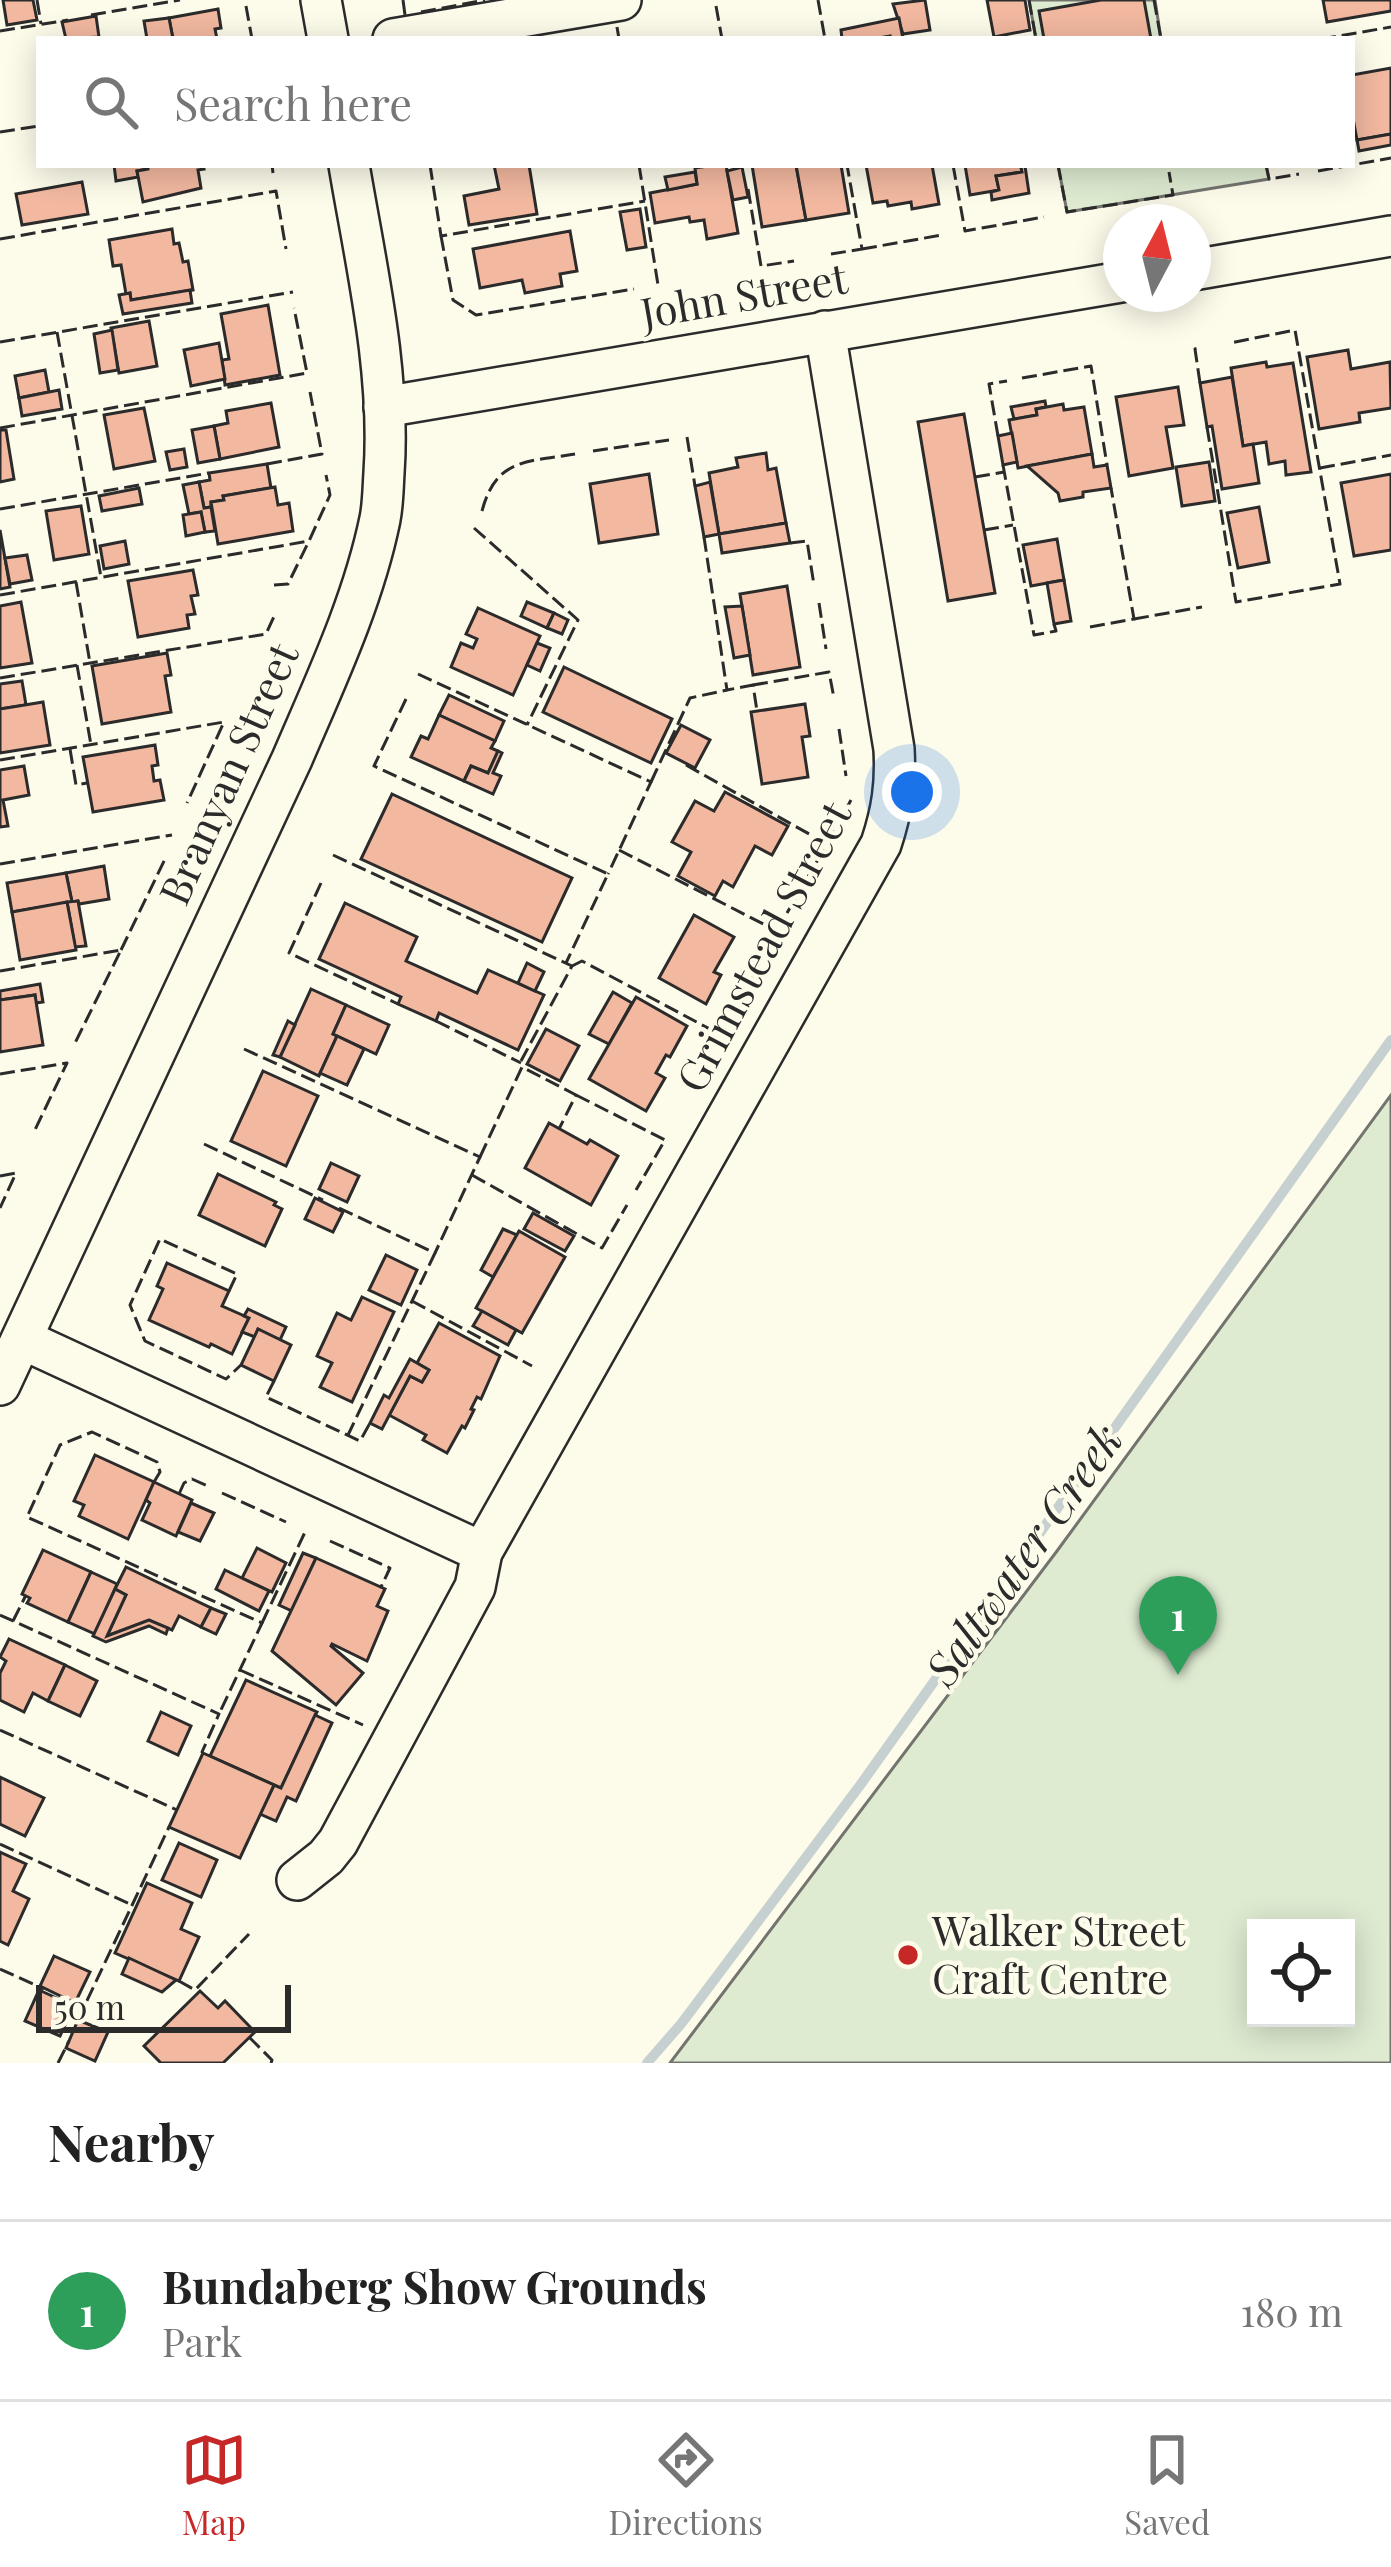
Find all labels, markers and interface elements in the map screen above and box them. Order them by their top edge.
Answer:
search box [36,36,1355,168]
icon: search [78,69,144,135]
text: Search here [174,72,412,132]
north arrow [1103,204,1211,312]
street label: John Street [635,248,852,340]
street label: Branyan Street [145,633,310,913]
your location [882,762,942,822]
street label: Grimstead Street [662,790,863,1101]
water label: Saltwater Creek [909,1411,1134,1696]
pin: 1 [1139,1576,1217,1675]
place label: Walker Street Craft Centre [931,1901,1186,2005]
map controls [1247,1919,1355,2027]
button: locate [1247,1919,1355,2027]
marker: Walker Street Craft Centre [895,1942,921,1968]
scale bar [36,1979,291,2032]
text: 50 m [54,1984,125,2028]
text: Nearby [48,2107,214,2175]
text: Bundaberg Show Grounds [162,2255,707,2315]
text: 1 [80,2285,94,2337]
text: 180 m [1241,2285,1343,2337]
text: Park [162,2315,242,2367]
tab: Map [181,2427,247,2543]
tab: Directions [608,2427,763,2543]
tab: Saved [1124,2427,1210,2543]

